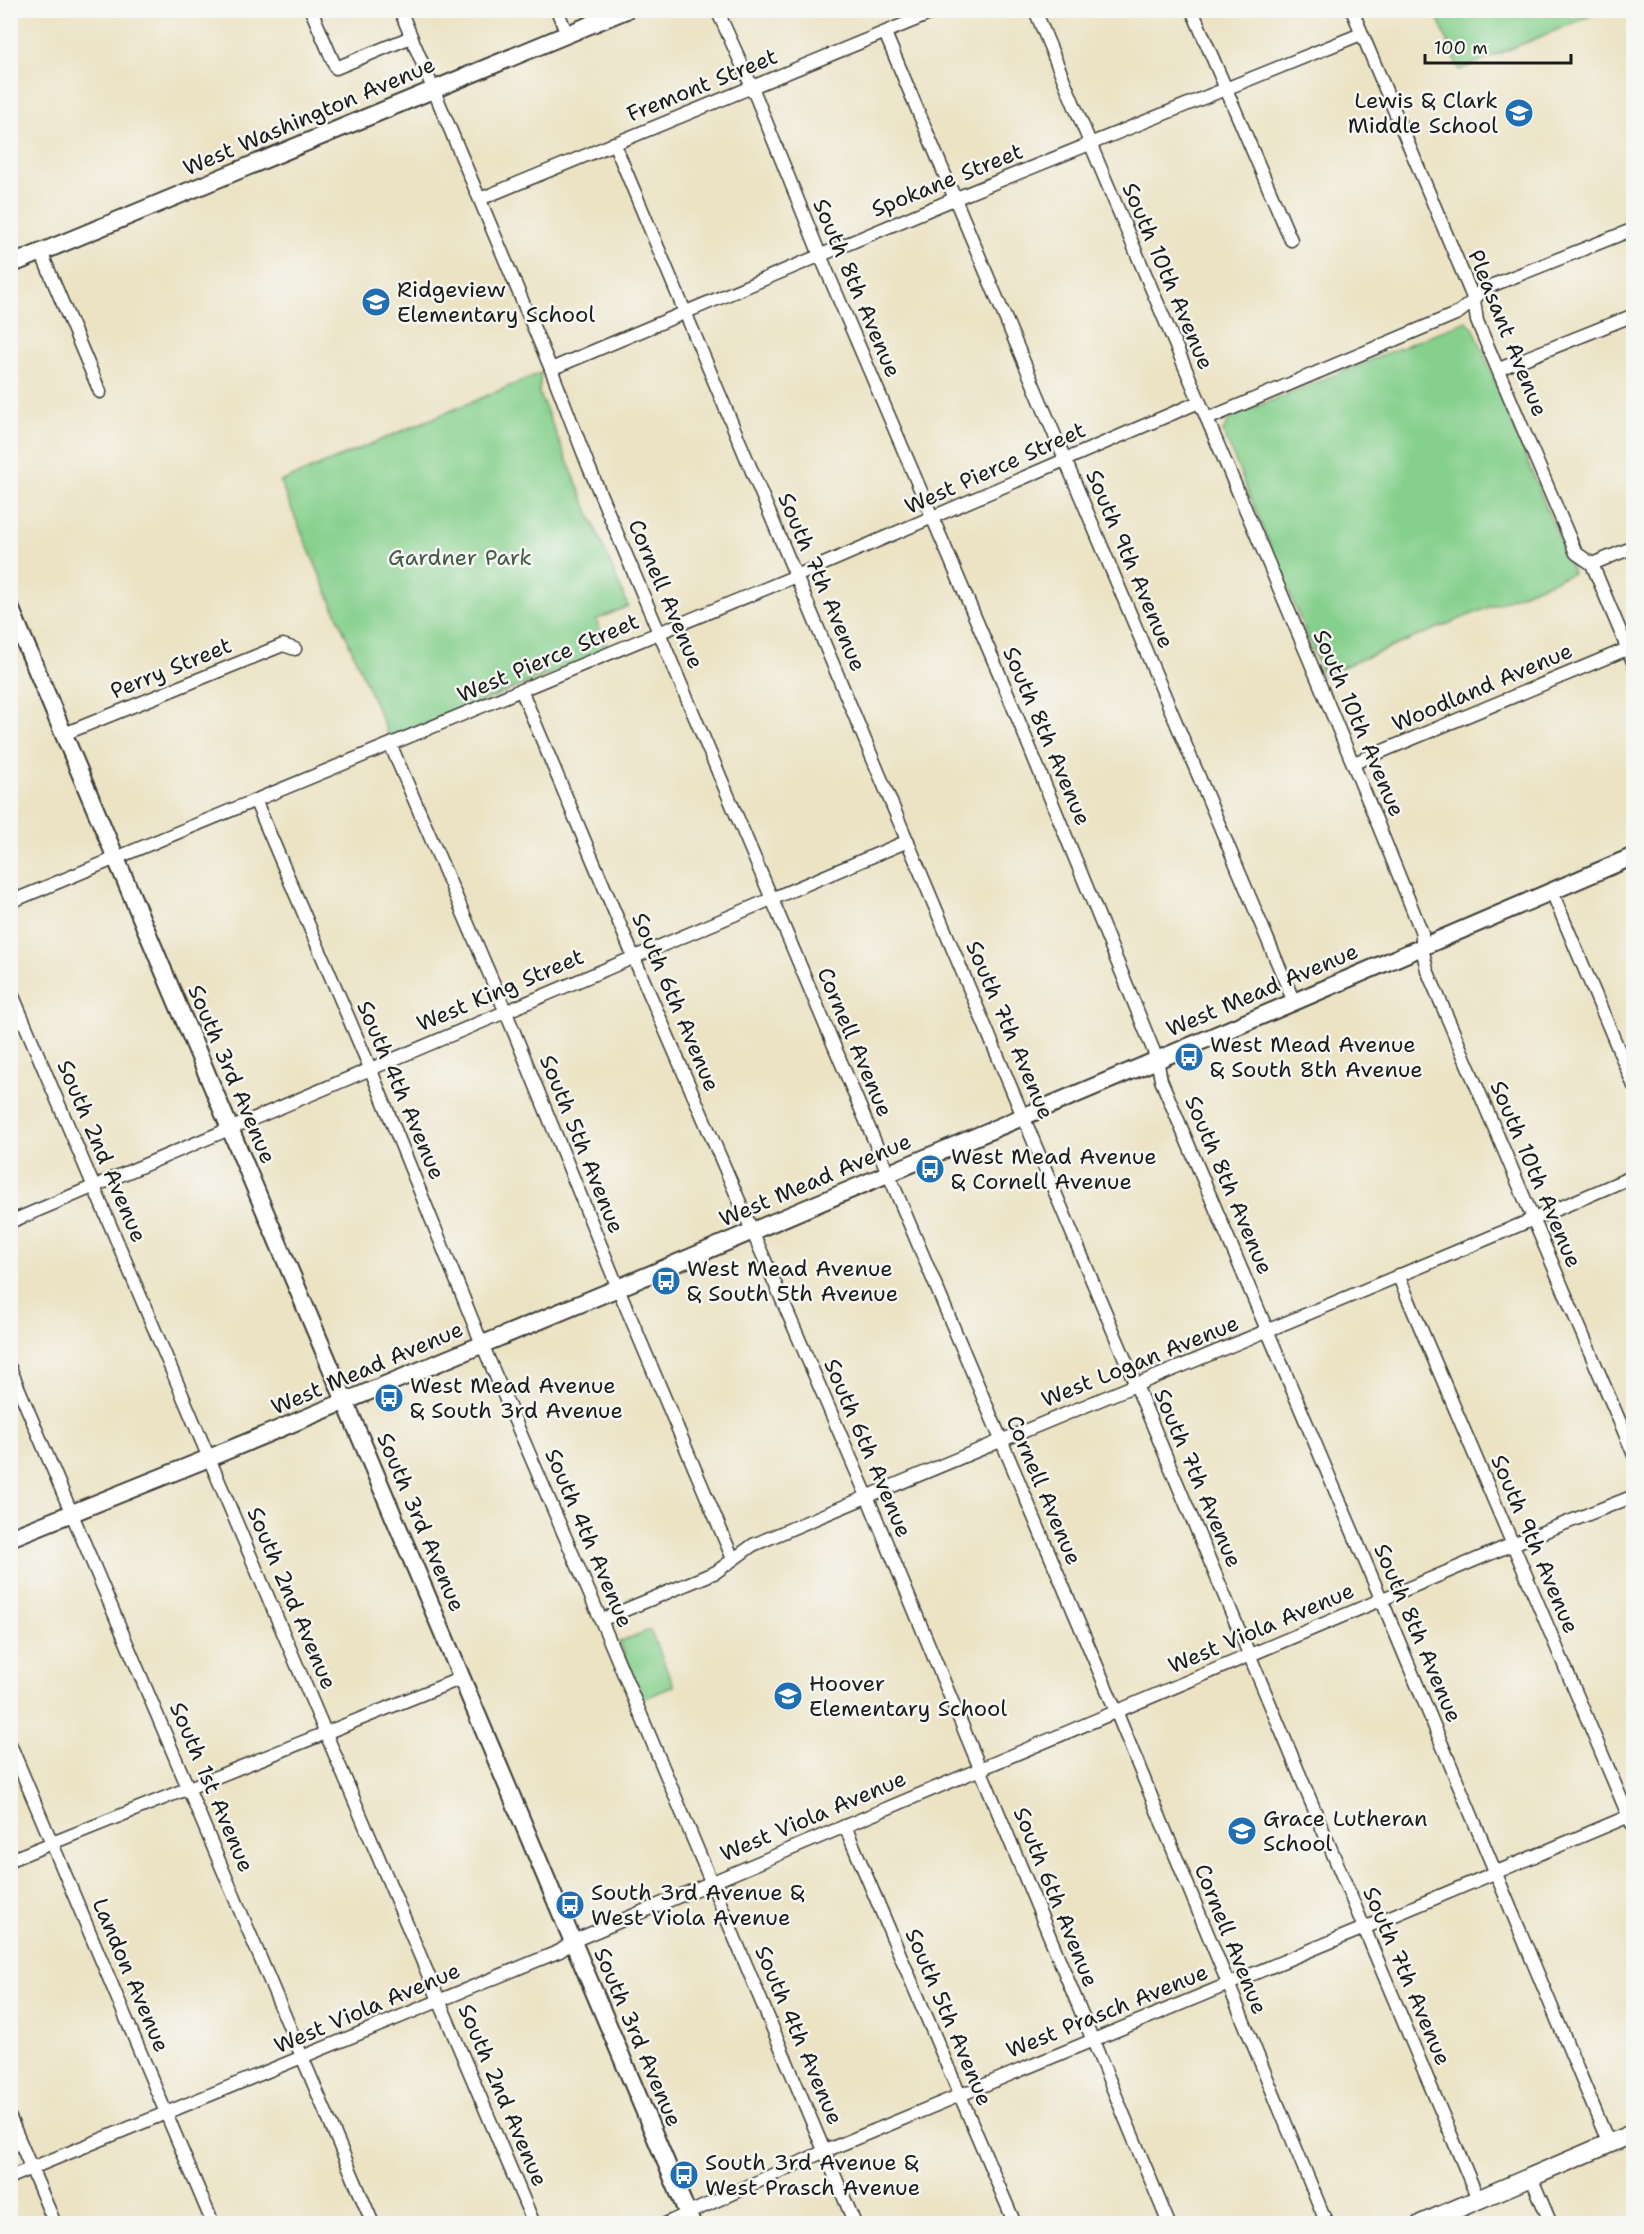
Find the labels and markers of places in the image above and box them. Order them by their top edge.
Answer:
place label: Lewis & Clark Middle School [1348,86,1498,140]
school or university icon: Lewis & Clark Middle School [1503,97,1535,129]
place label: Ridgeview Elementary School [397,275,595,329]
school or university icon: Ridgeview Elementary School [360,286,392,318]
place label: West Mead Avenue & South 8th Avenue [1210,1030,1423,1084]
bus stop icon: West Mead Avenue & South 8th Avenue [1173,1041,1205,1073]
place label: West Mead Avenue & Cornell Avenue [951,1142,1157,1196]
bus stop icon: West Mead Avenue & Cornell Avenue [914,1153,946,1185]
place label: West Mead Avenue & South 5th Avenue [687,1254,898,1308]
bus stop icon: West Mead Avenue & South 5th Avenue [650,1265,682,1297]
place label: West Mead Avenue & South 3rd Avenue [410,1371,623,1425]
bus stop icon: West Mead Avenue & South 3rd Avenue [373,1382,405,1414]
place label: Hoover Elementary School [809,1669,1007,1723]
school or university icon: Hoover Elementary School [772,1680,804,1712]
place label: Grace Lutheran School [1263,1804,1427,1858]
school or university icon: Grace Lutheran School [1226,1815,1258,1847]
place label: South 3rd Avenue & West Viola Avenue [591,1878,805,1932]
bus stop icon: South 3rd Avenue & West Viola Avenue [554,1889,586,1921]
place label: South 3rd Avenue & West Prasch Avenue [705,2148,920,2202]
bus stop icon: South 3rd Avenue & West Prasch Avenue [668,2159,700,2191]

